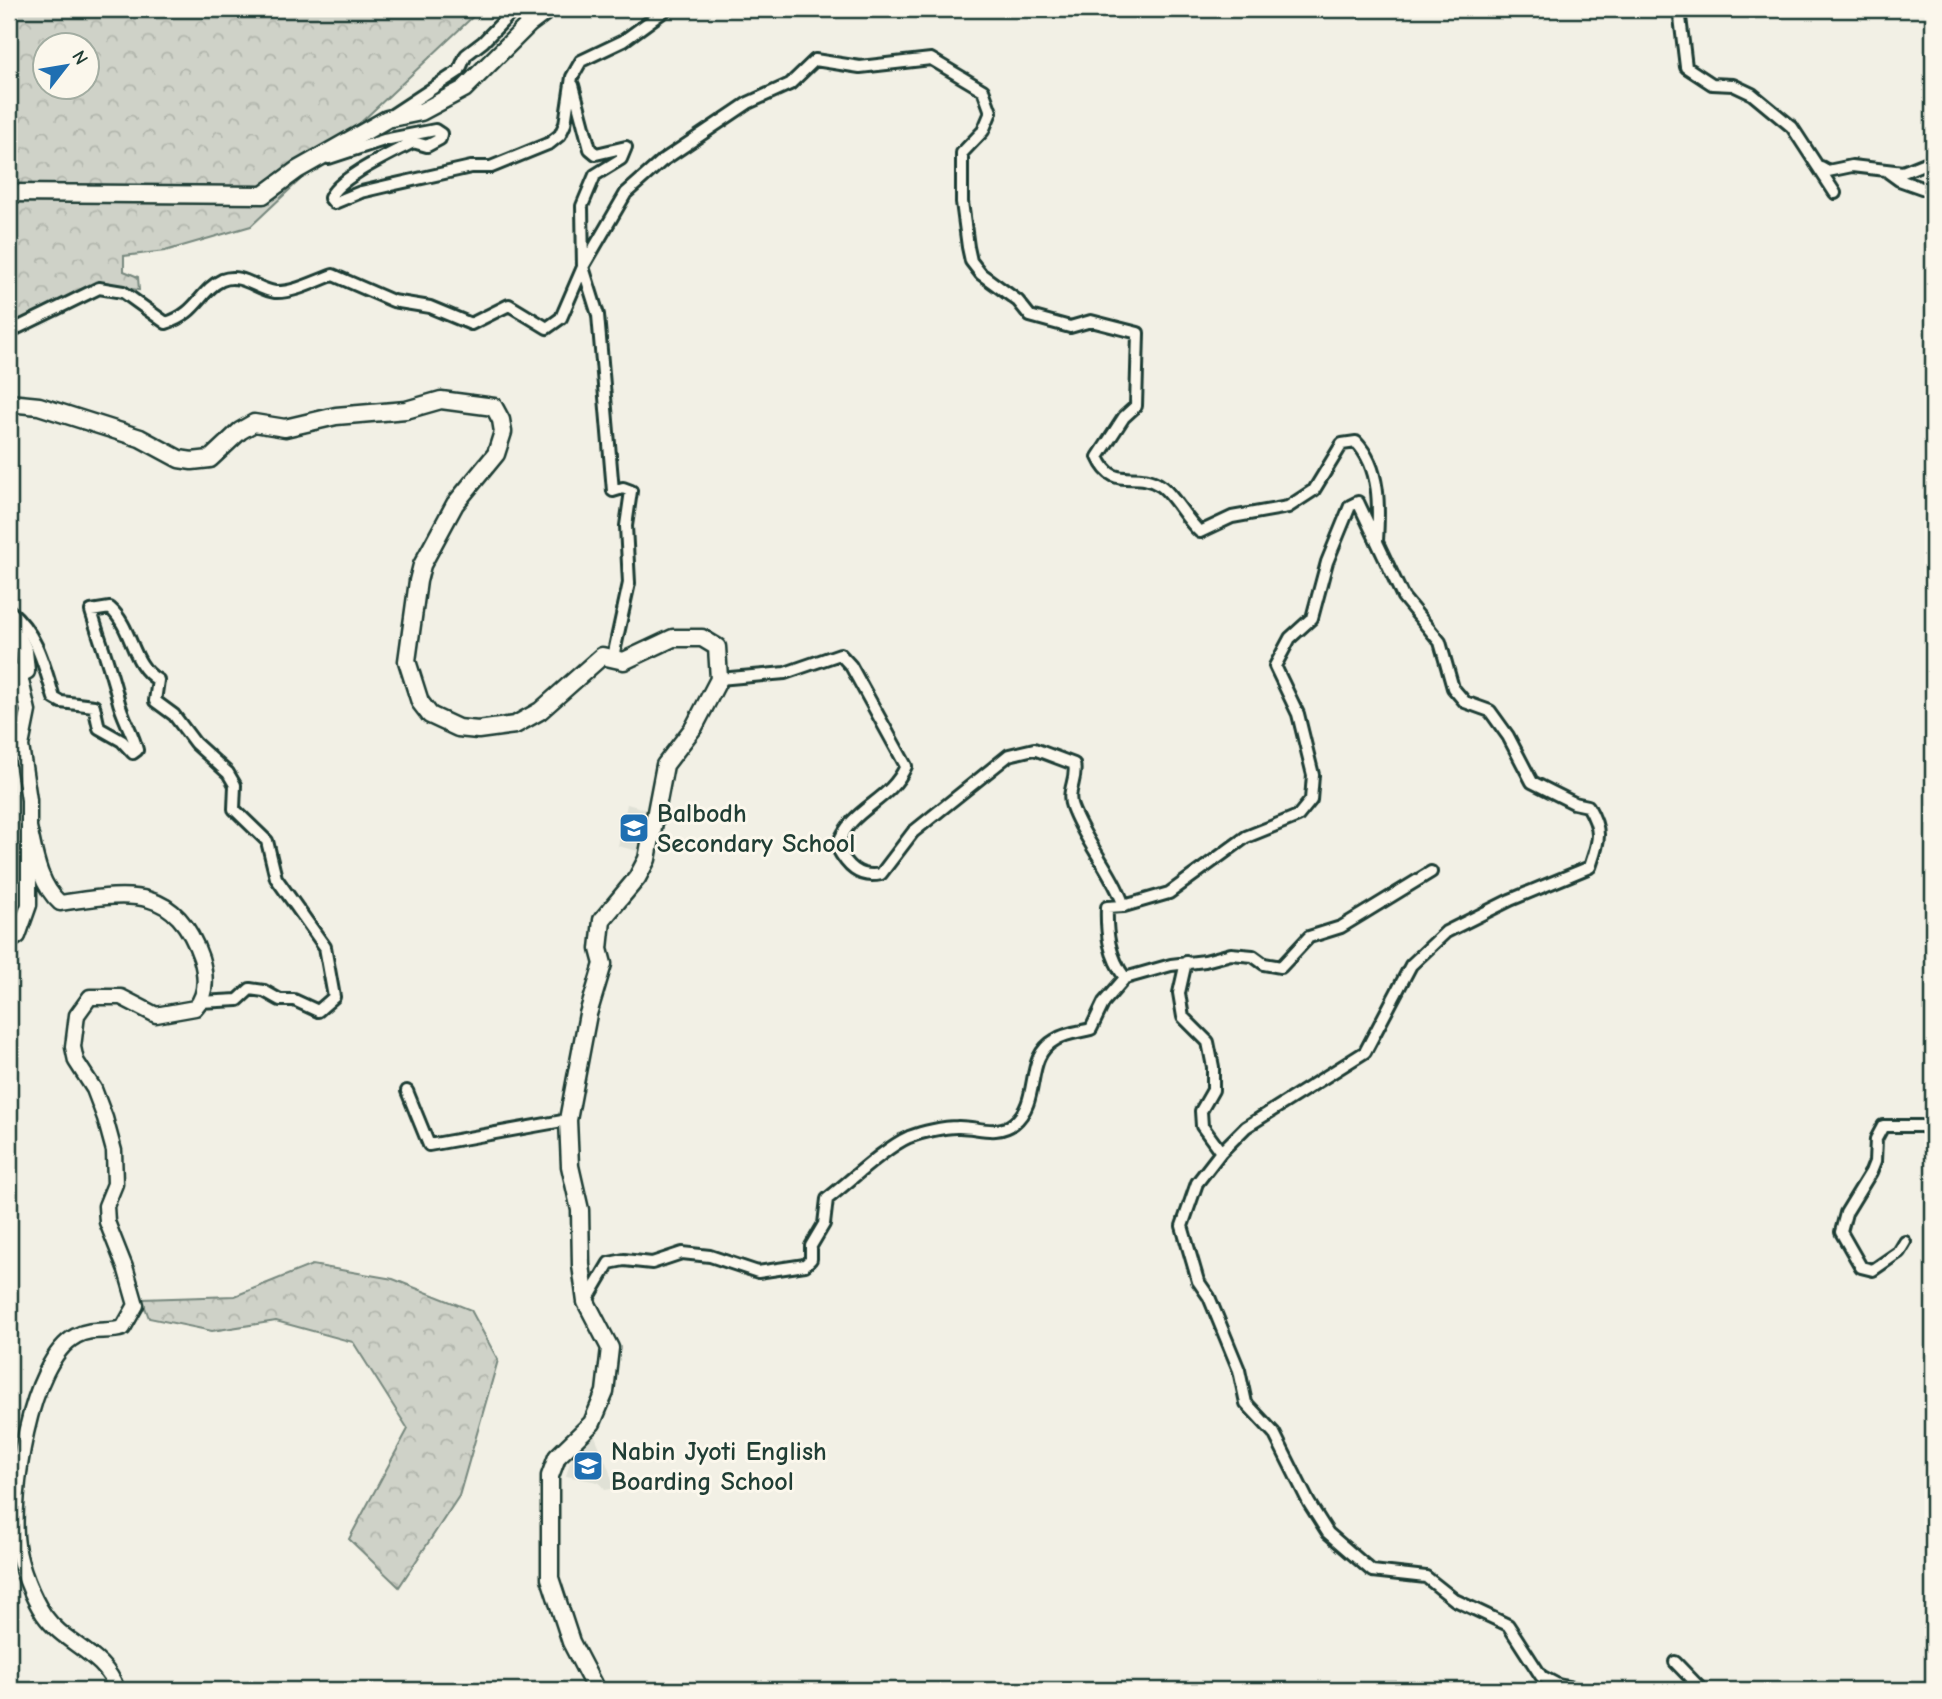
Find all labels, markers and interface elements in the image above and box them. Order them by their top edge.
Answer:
north arrow [32,32,102,102]
text: N [67,47,92,69]
place label: Balbodh Secondary School [657,799,855,859]
school or university icon: Balbodh Secondary School [617,811,651,845]
place label: Nabin Jyoti English Boarding School [611,1437,827,1497]
school or university icon: Nabin Jyoti English Boarding School [571,1449,605,1483]

